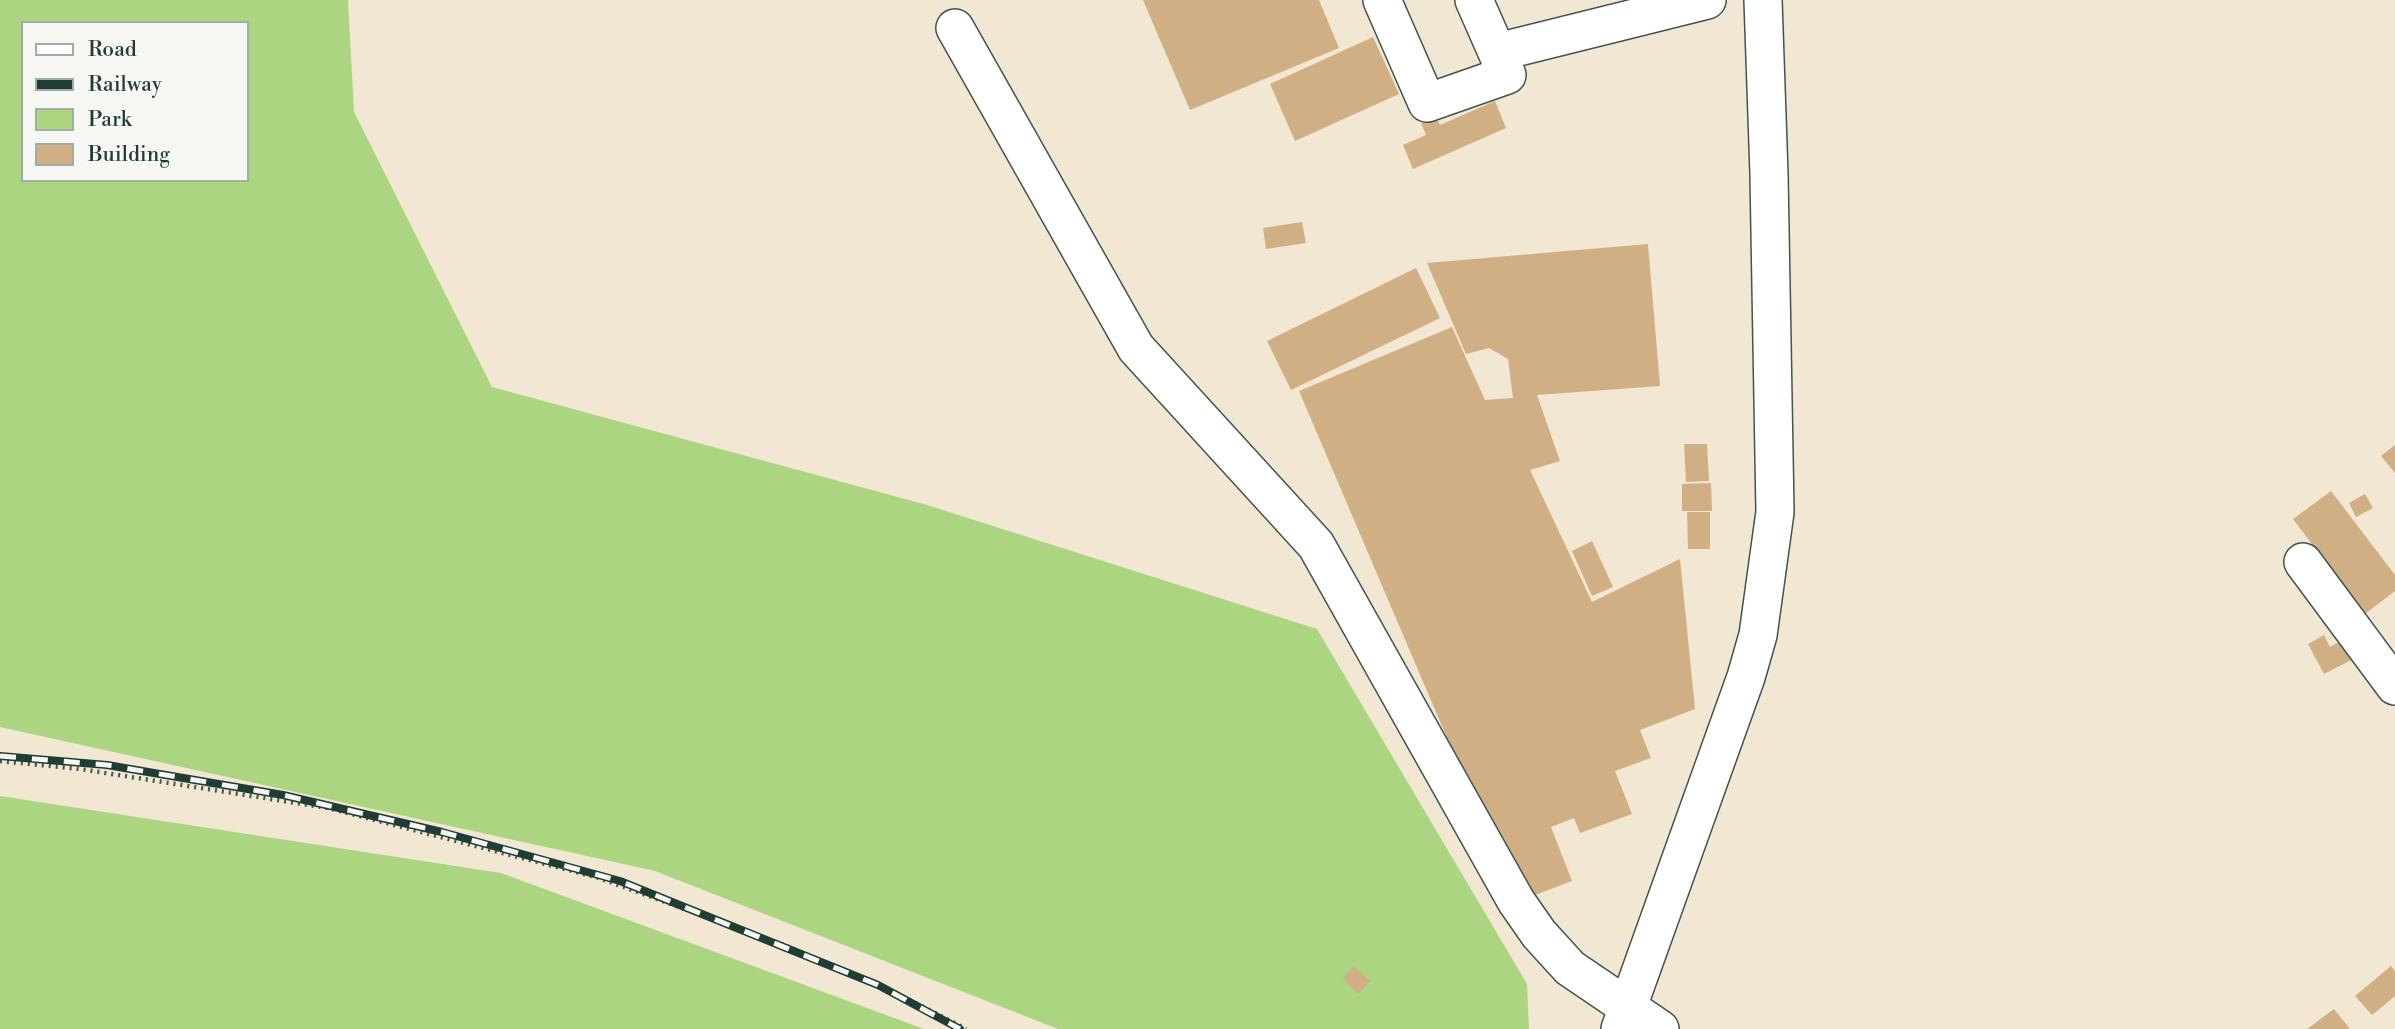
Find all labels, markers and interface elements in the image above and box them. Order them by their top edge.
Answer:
legend [21,21,248,182]
text: Road [88,37,137,63]
text: Railway [88,72,162,98]
text: Park [88,107,132,133]
text: Building [88,142,170,168]

